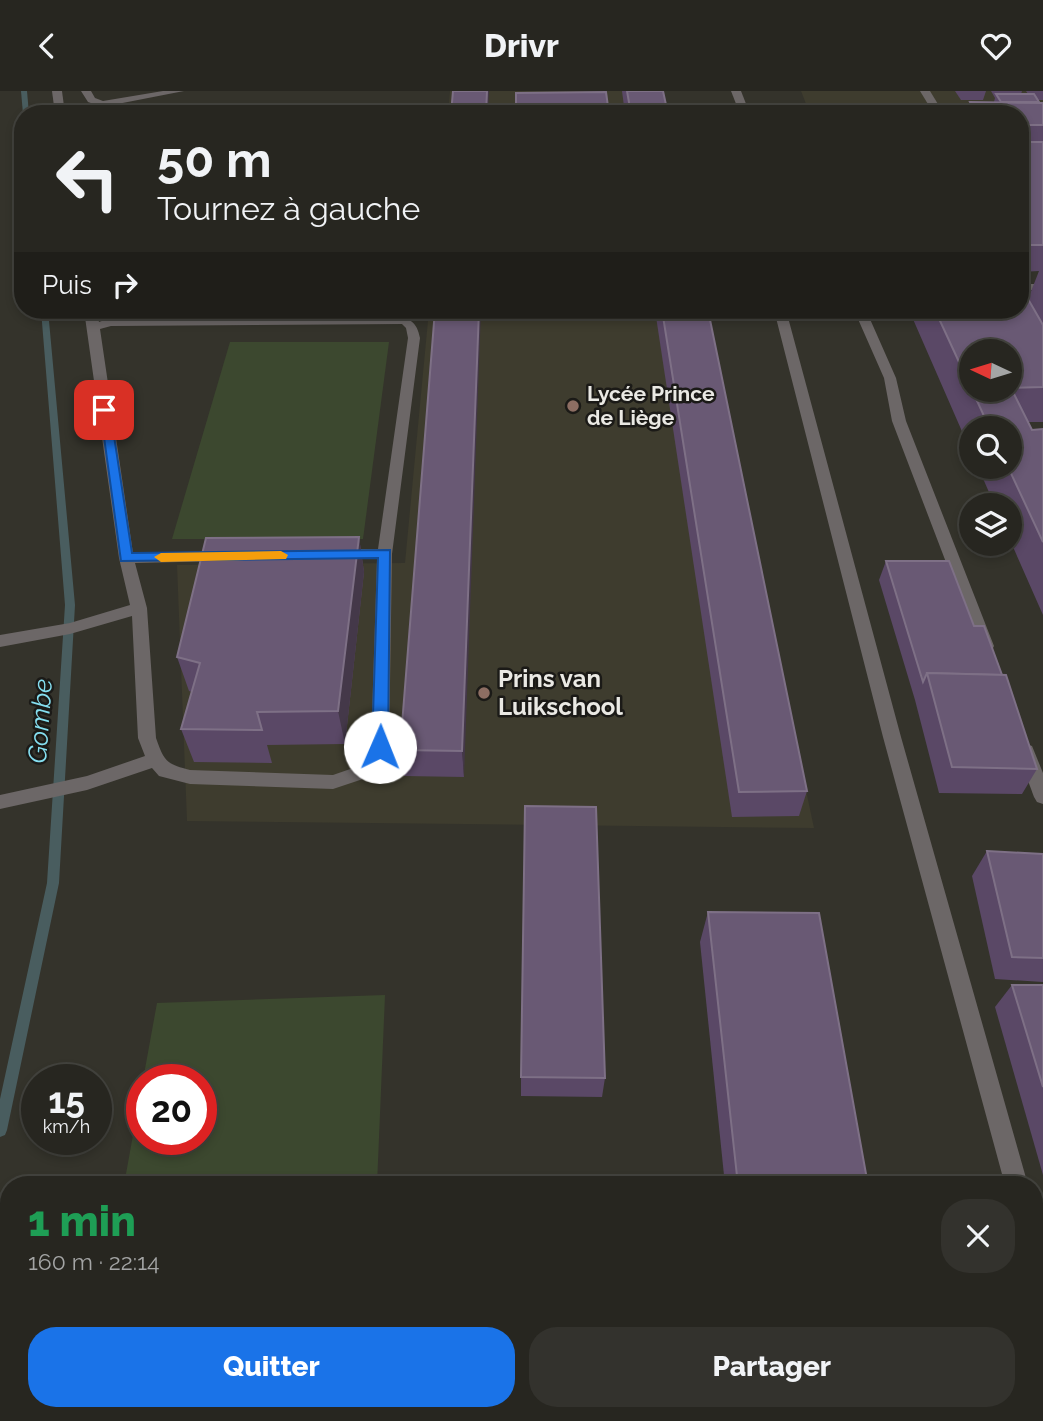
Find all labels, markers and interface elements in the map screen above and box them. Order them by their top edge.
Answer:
icon: back [28,27,66,65]
text: Drivr [484,27,559,64]
icon: heart [977,27,1015,65]
text: 50 m [157,131,272,188]
icon: left [42,133,133,224]
text: Tournez à gauche [157,190,420,227]
icon: right [106,266,144,304]
text: Puis [42,270,92,300]
north arrow [959,339,1022,403]
map controls [959,339,1022,556]
pin [74,380,134,440]
place label: Lycée Prince de Liège [587,381,715,430]
icon: arrive [85,391,123,429]
marker: Lycée Prince de Liège [565,398,581,414]
button: search [959,416,1022,479]
button: layers [959,493,1022,556]
place label: Prins van Luikschool [498,664,623,721]
water label: Gombe [22,678,58,764]
marker: Prins van Luikschool [476,685,492,701]
position arrow [343,710,417,784]
speed limit sign: 20 [126,1064,217,1155]
text: 15 [48,1080,85,1121]
text: km/h [43,1116,90,1137]
text: 1 min [28,1197,136,1246]
button: close [941,1199,1015,1273]
text: 160 m · 22:14 [28,1248,160,1275]
button: Quitter [28,1327,515,1407]
button: Partager [529,1327,1015,1407]

